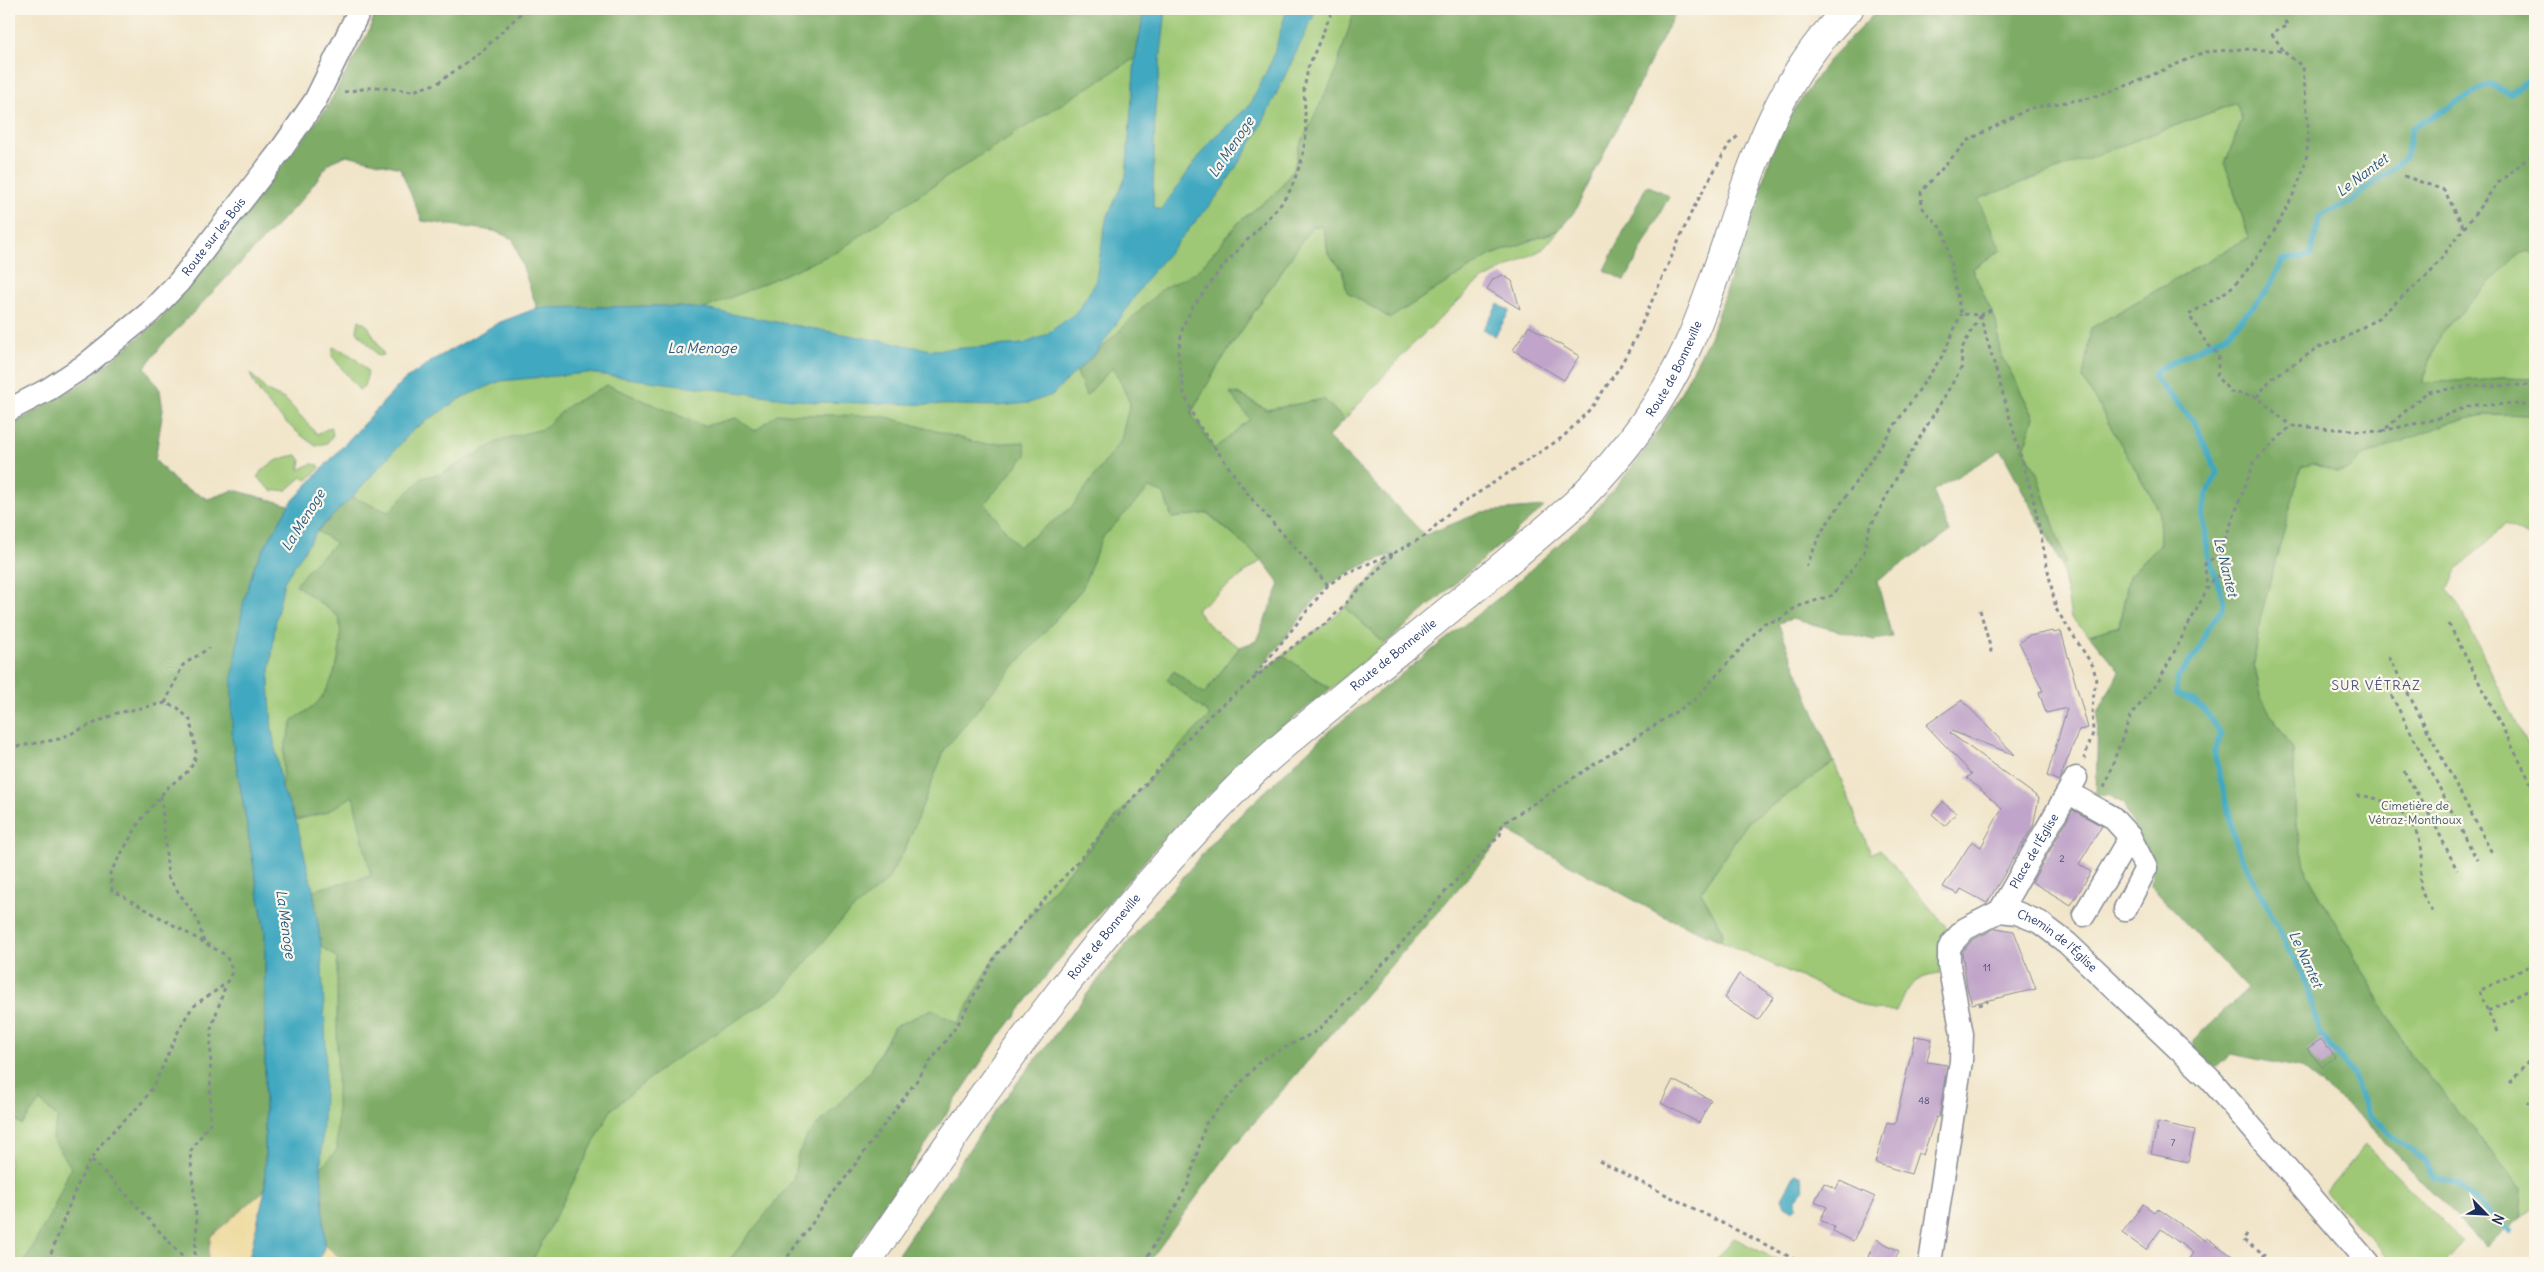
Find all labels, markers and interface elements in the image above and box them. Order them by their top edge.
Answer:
water label: La Menoge [1204,112,1259,181]
water label: Le Nantet [2332,148,2393,200]
street label: Route sur les Bois [178,194,248,279]
street label: Route de Bonneville [1643,318,1705,419]
water label: La Menoge [668,339,738,357]
water label: La Menoge [277,485,330,554]
water label: Le Nantet [2210,536,2243,601]
street label: Route de Bonneville [1347,615,1439,694]
district label: SUR VÉTRAZ [2331,676,2421,694]
park label: Cimetière de Vétraz-Monthoux [2368,798,2462,827]
street label: Place de l'Église [2006,811,2061,891]
house number: 2 [2059,852,2065,865]
water label: La Menoge [272,889,300,961]
street label: Route de Bonneville [1064,891,1143,982]
street label: Chemin de l'Église [2015,906,2101,975]
water label: Le Nantet [2285,928,2328,992]
house number: 11 [1983,961,1991,974]
house number: 48 [1918,1094,1930,1107]
house number: 7 [2171,1136,2176,1149]
north arrow [2462,1190,2512,1240]
text: N [2488,1211,2508,1227]

